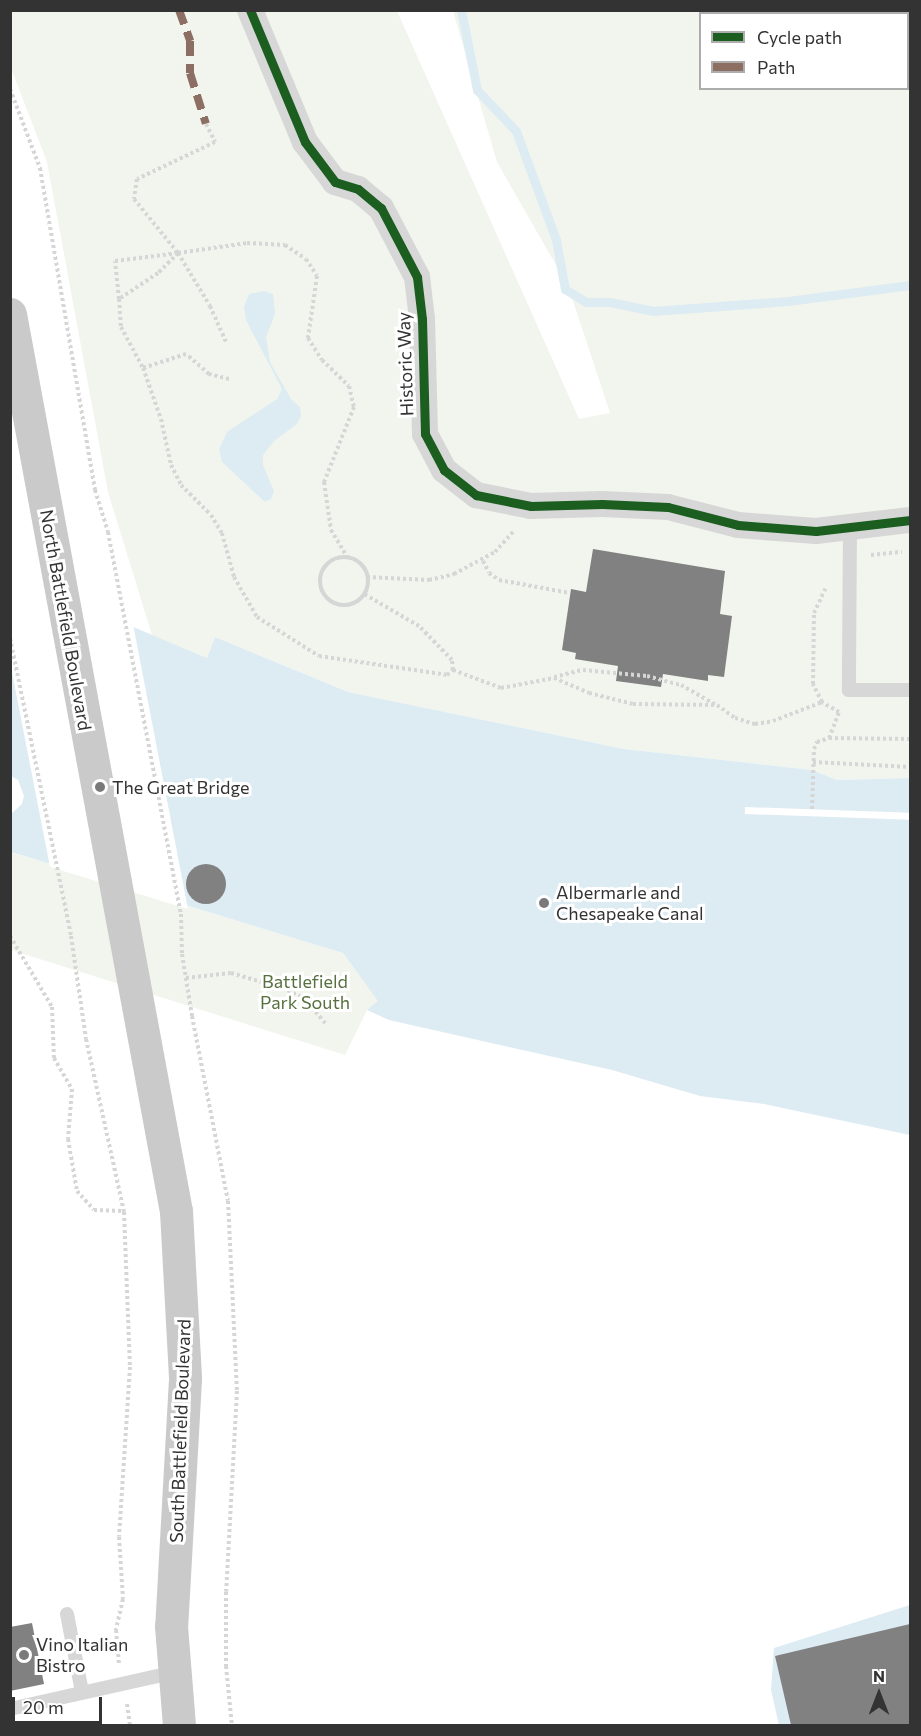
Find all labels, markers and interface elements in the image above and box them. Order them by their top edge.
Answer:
legend [699,12,909,90]
text: Cycle path [757,26,842,48]
text: Path [757,56,795,78]
street label: Historic Way [392,311,418,417]
street label: North Battlefield Boulevard [36,508,96,732]
place label: The Great Bridge [112,776,250,798]
marker: The Great Bridge [93,780,107,794]
place label: Albermarle and Chesapeake Canal [556,882,704,924]
marker: Albermarle and Chesapeake Canal [537,896,551,910]
park label: Battlefield Park South [260,971,350,1014]
street label: South Battlefield Boulevard [165,1319,195,1543]
place label: Vino Italian Bistro [36,1634,128,1676]
marker: Vino Italian Bistro [17,1648,31,1662]
north arrow [849,1664,909,1724]
text: N [873,1666,885,1685]
scale bar [15,1685,105,1723]
text: 20 m [23,1696,64,1718]

